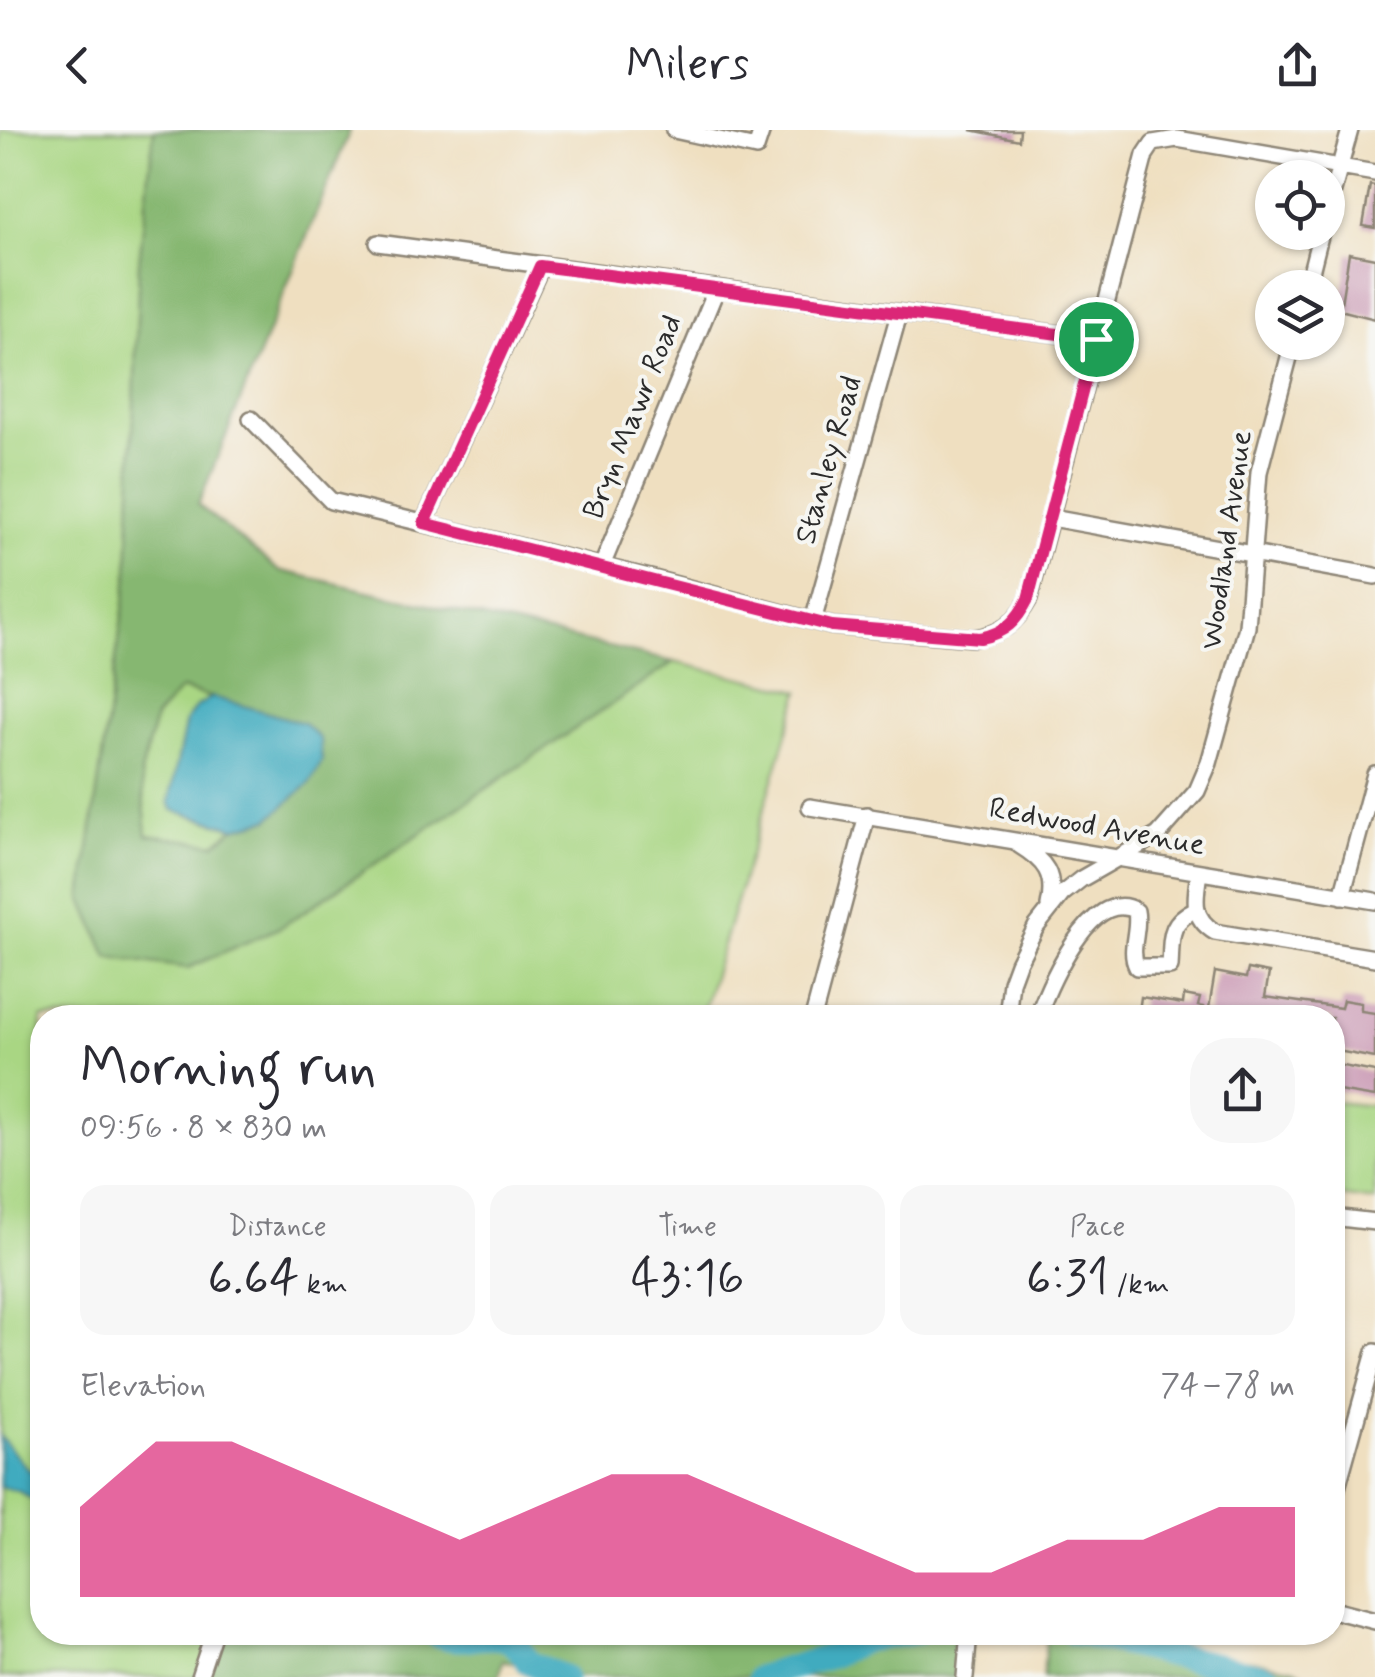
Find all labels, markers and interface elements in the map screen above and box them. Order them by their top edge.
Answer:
text: Milers [626,36,749,95]
icon: back [50,38,105,93]
icon: share [1270,38,1325,93]
map controls [1255,160,1345,360]
button: locate [1255,160,1345,250]
button: layers [1255,270,1345,360]
pin [1054,297,1139,382]
street label: Bryn Mawr Road [574,309,692,525]
icon: arrive [1069,312,1124,367]
street label: Stanley Road [786,372,872,548]
street label: Woodland Avenue [1192,428,1262,652]
street label: Redwood Avenue [986,789,1208,865]
text: Morning run [80,1033,377,1105]
button: share [1190,1038,1295,1143]
text: 09:56 · 8 × 830 m [80,1107,327,1149]
text: Distance [228,1209,327,1246]
text: Time [658,1209,717,1246]
text: Pace [1070,1209,1125,1246]
text: 6.64 [207,1246,299,1312]
text: 43:16 [631,1246,744,1312]
text: 6:31 [1026,1246,1109,1312]
text: km [299,1267,348,1304]
text: /km [1109,1267,1169,1304]
text: Elevation [80,1365,206,1407]
text: 74–78 m [1160,1365,1295,1407]

